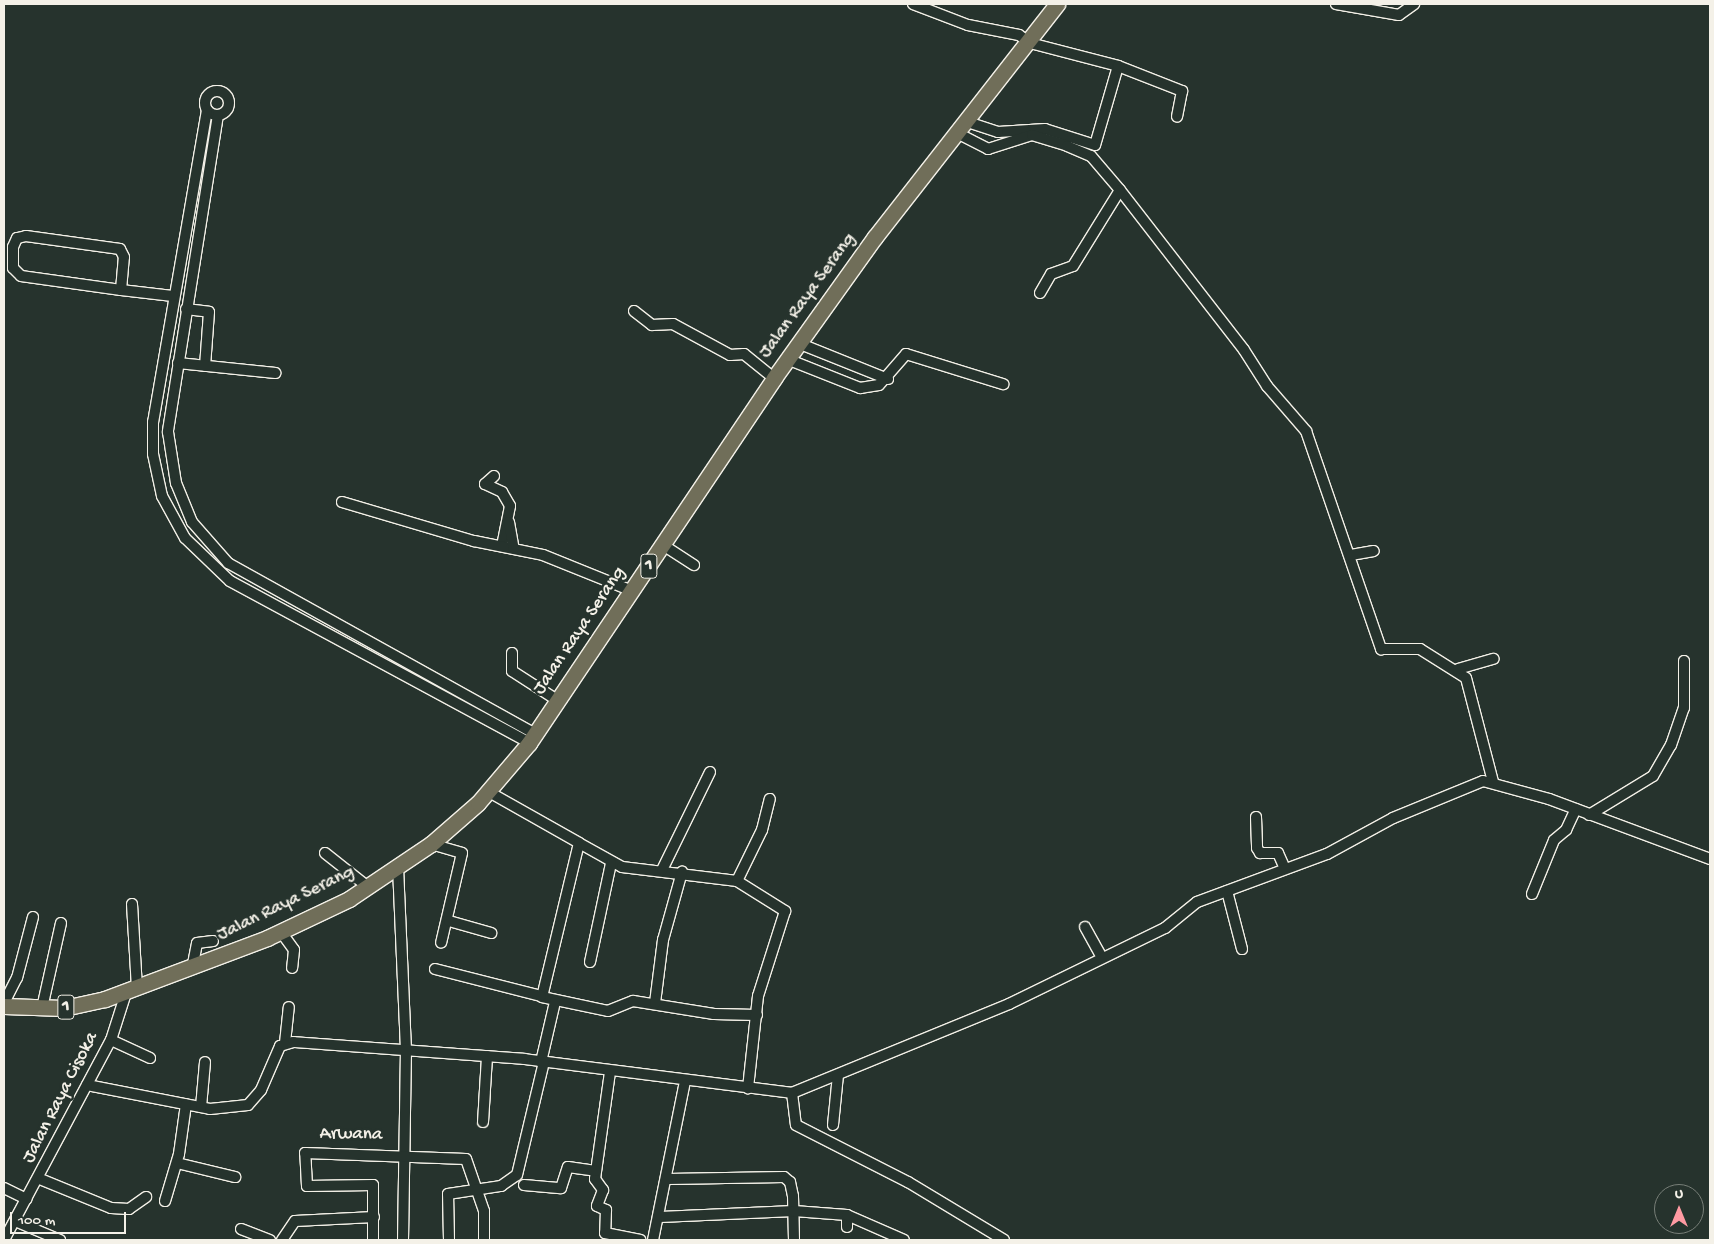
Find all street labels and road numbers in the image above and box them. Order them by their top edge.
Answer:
street label: Jalan Raya Serang [755,229,861,363]
road number: 1 [640,550,658,582]
street label: Jalan Raya Serang [529,563,631,699]
street label: Jalan Raya Serang [214,861,358,947]
road number: 1 [57,992,75,1022]
street label: Jalan Raya Cisoka [18,1029,104,1167]
street label: Arwana [319,1123,383,1147]

